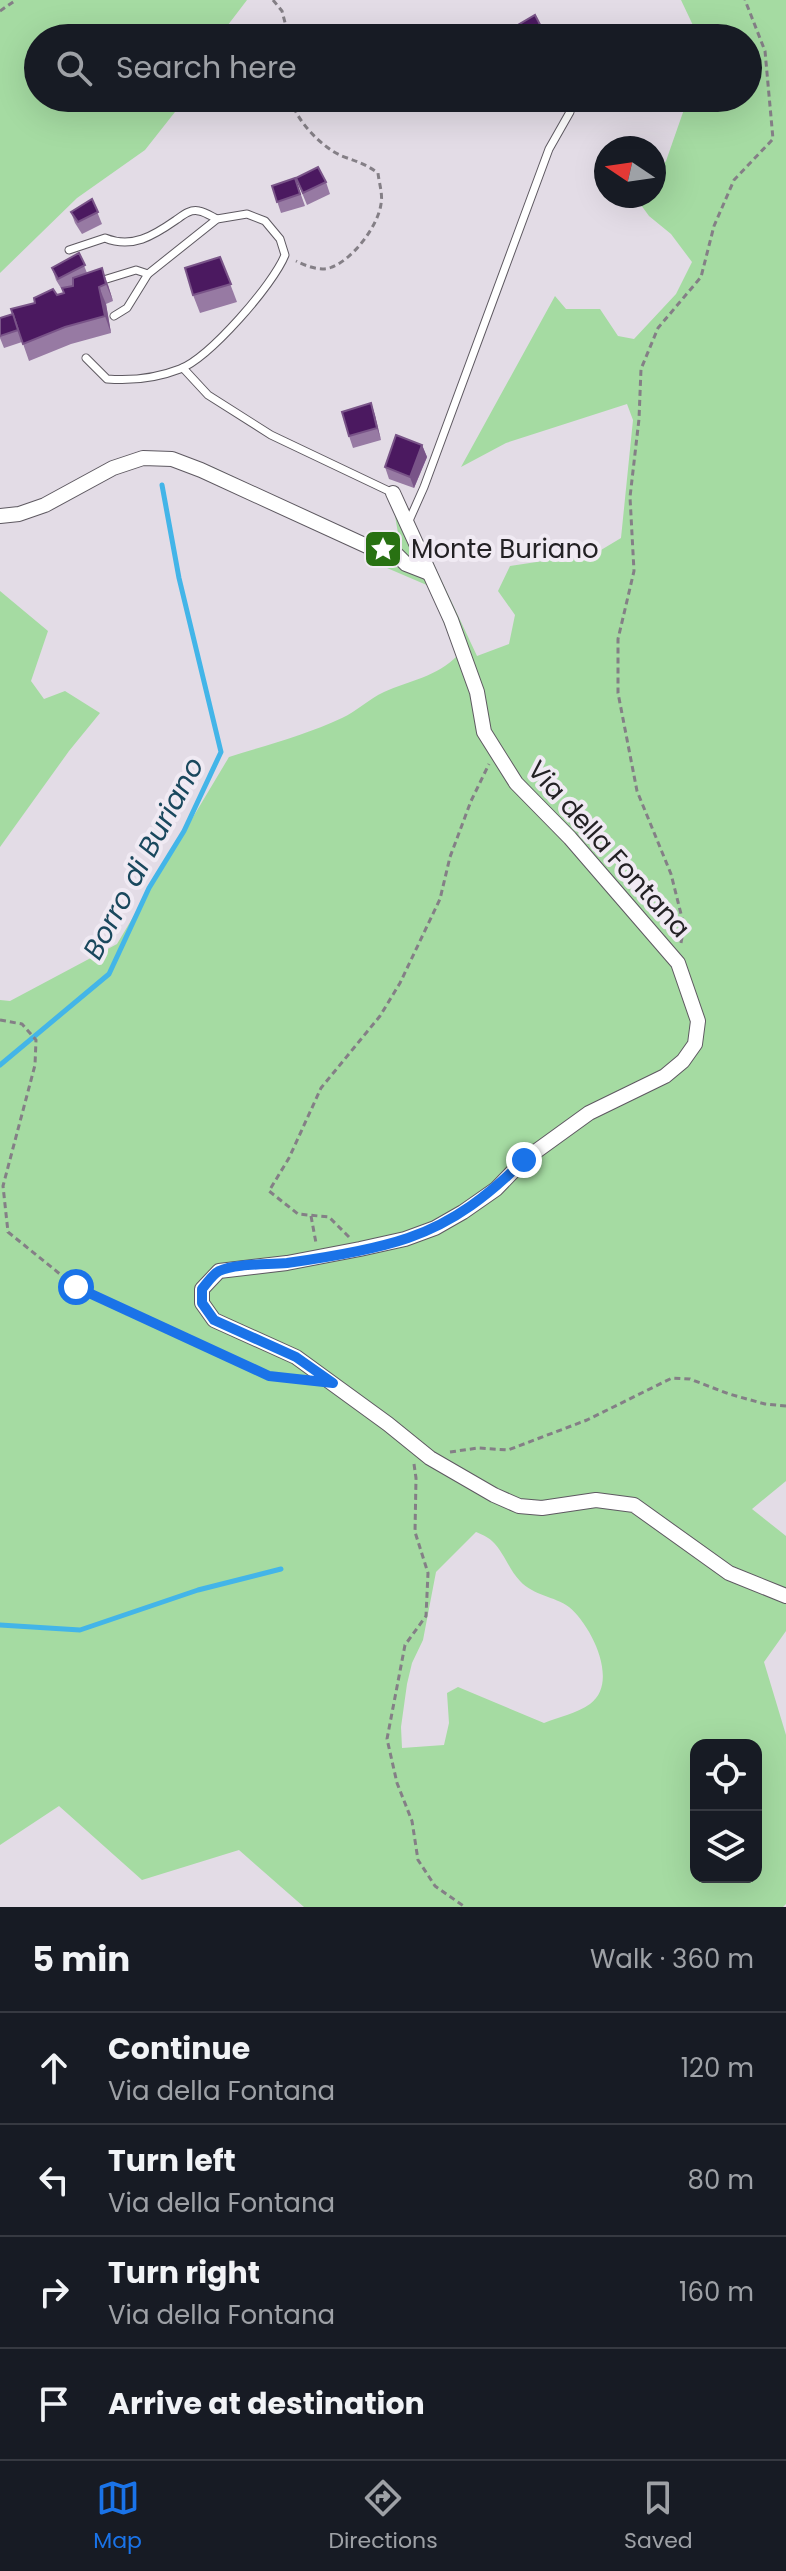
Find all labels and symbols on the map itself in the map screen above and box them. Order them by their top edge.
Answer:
north arrow [594,136,666,208]
place icon: Monte Buriano [362,528,404,570]
place label: Monte Buriano [411,531,599,567]
water label: Borro di Buriano [74,750,213,966]
street label: Via della Fontana [520,753,698,945]
route end [506,1142,542,1178]
route start [58,1269,94,1305]

